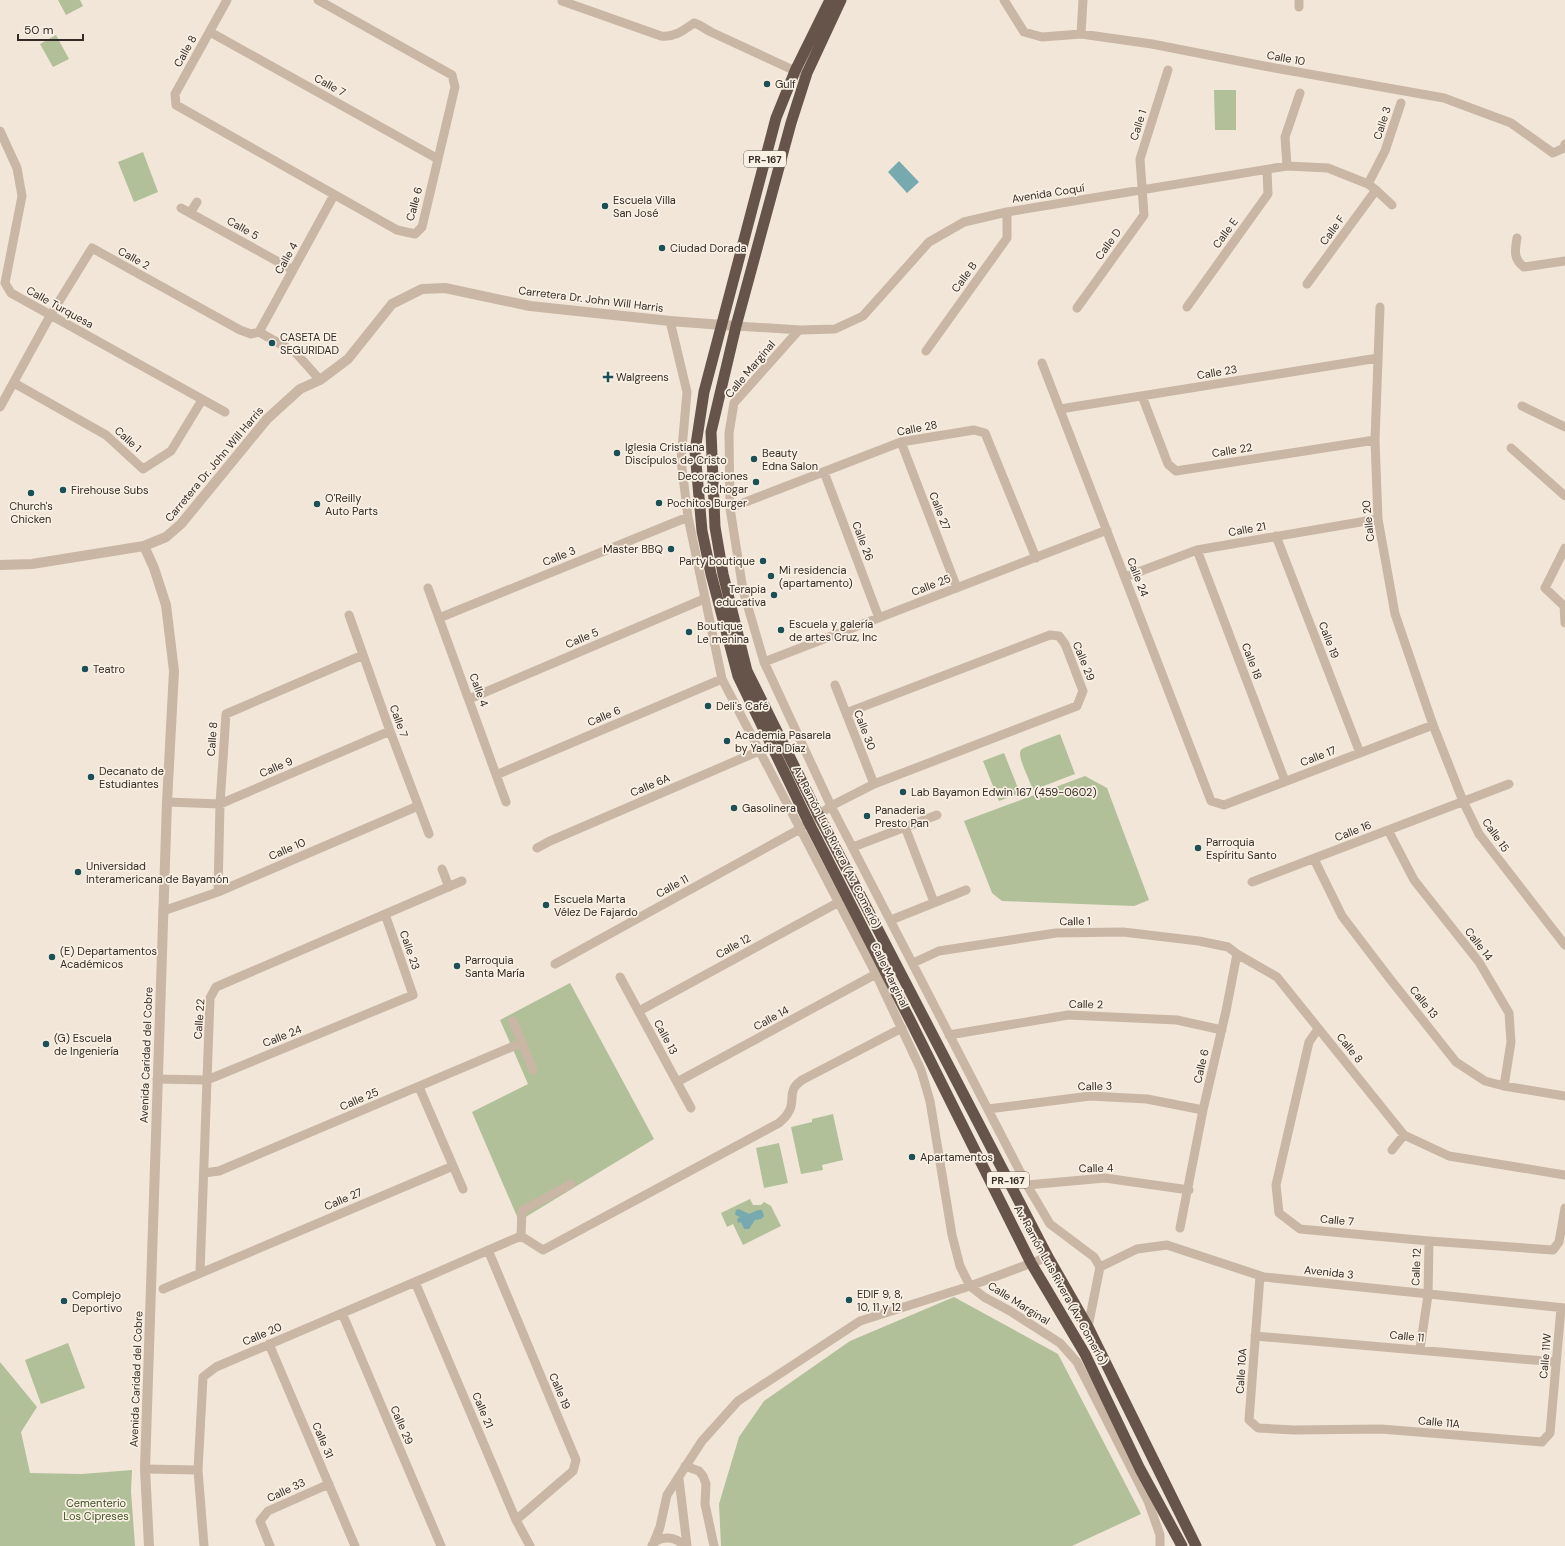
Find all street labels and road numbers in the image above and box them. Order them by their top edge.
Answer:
street label: Calle 8 [170,32,200,70]
street label: Calle 10 [1266,48,1306,68]
street label: Calle 7 [312,71,348,99]
street label: Calle 3 [1370,104,1394,142]
street label: Calle 1 [1126,108,1150,142]
road number: PR-167 [744,151,786,167]
street label: Avenida Coquí [1011,180,1086,206]
street label: Calle 6 [403,185,425,223]
street label: Calle F [1316,212,1348,248]
street label: Calle 5 [224,213,262,243]
street label: Calle E [1209,215,1241,251]
street label: Calle D [1092,225,1124,262]
street label: Calle 4 [271,239,301,277]
street label: Calle 2 [116,244,152,272]
street label: Calle B [948,259,980,295]
street label: Calle Turquesa [24,283,96,331]
street label: Carretera Dr. John Will Harris [518,283,664,315]
street label: Calle Marginal [722,337,778,401]
street label: Calle 23 [1196,362,1238,382]
street label: Carretera Dr. John Will Harris [162,404,266,524]
street label: Calle 28 [896,417,938,439]
street label: Calle 1 [112,423,144,455]
street label: Calle 22 [1211,440,1253,460]
street label: Calle 27 [926,490,954,532]
street label: Calle 20 [1359,500,1377,542]
street label: Calle 26 [849,519,877,563]
street label: Calle 21 [1227,519,1267,539]
street label: Calle 3 [540,543,578,569]
street label: Calle 24 [1124,555,1152,599]
street label: Calle 25 [909,571,953,599]
street label: Calle 19 [1316,620,1342,660]
street label: Calle 5 [563,625,601,651]
street label: Calle 29 [1070,639,1098,683]
street label: Calle 18 [1239,641,1265,681]
street label: Calle 4 [466,671,492,709]
street label: Calle 7 [387,703,411,739]
street label: Calle 6 [585,703,623,729]
street label: Calle 30 [851,708,879,752]
street label: Calle 8 [204,721,220,757]
street label: Calle 17 [1298,743,1338,769]
street label: Calle 9 [257,754,295,780]
street label: Av. Ramón Luis Rivera (Av. Comerío) [790,763,884,931]
street label: Calle 6A [628,770,672,800]
street label: Calle 15 [1479,815,1513,855]
street label: Calle 16 [1333,818,1373,844]
street label: Calle 10 [266,835,308,863]
street label: Calle 11 [653,871,691,901]
street label: Calle 1 [1059,914,1091,928]
street label: Calle 14 [1462,925,1496,964]
street label: Calle 23 [397,928,423,972]
street label: Calle 12 [713,931,753,961]
street label: Calle Marginal [868,940,912,1010]
street label: Calle 13 [1407,983,1441,1021]
street label: Avenida Caridad del Cobre [137,987,155,1123]
street label: Calle 2 [1069,997,1103,1011]
street label: Calle 22 [191,998,207,1040]
street label: Calle 14 [751,1002,791,1033]
street label: Calle 13 [651,1017,681,1057]
street label: Calle 24 [260,1022,304,1050]
street label: Calle 8 [1334,1030,1366,1066]
street label: Calle 6 [1190,1047,1212,1085]
street label: Calle 3 [1078,1079,1112,1093]
street label: Calle 25 [337,1084,381,1113]
street label: Calle 4 [1079,1161,1114,1175]
road number: PR-167 [987,1172,1029,1188]
street label: Calle 27 [322,1185,364,1213]
street label: Av. Ramón Luis Rivera (Av. Comerío) [1011,1203,1111,1367]
street label: Calle 7 [1320,1212,1355,1228]
street label: Calle 12 [1408,1248,1424,1286]
street label: Avenida 3 [1304,1262,1354,1282]
street label: Calle Marginal [985,1278,1053,1328]
street label: Avenida Caridad del Cobre [127,1311,145,1447]
street label: Calle 20 [240,1319,284,1349]
street label: Calle 11 [1389,1328,1425,1344]
street label: Calle 11W [1536,1332,1554,1379]
street label: Calle 10A [1232,1348,1250,1394]
street label: Calle 19 [546,1371,574,1411]
street label: Calle 21 [469,1390,497,1430]
street label: Calle 29 [388,1403,417,1447]
street label: Calle 11A [1417,1413,1461,1431]
street label: Calle 31 [309,1420,337,1460]
street label: Calle 33 [264,1475,308,1505]

